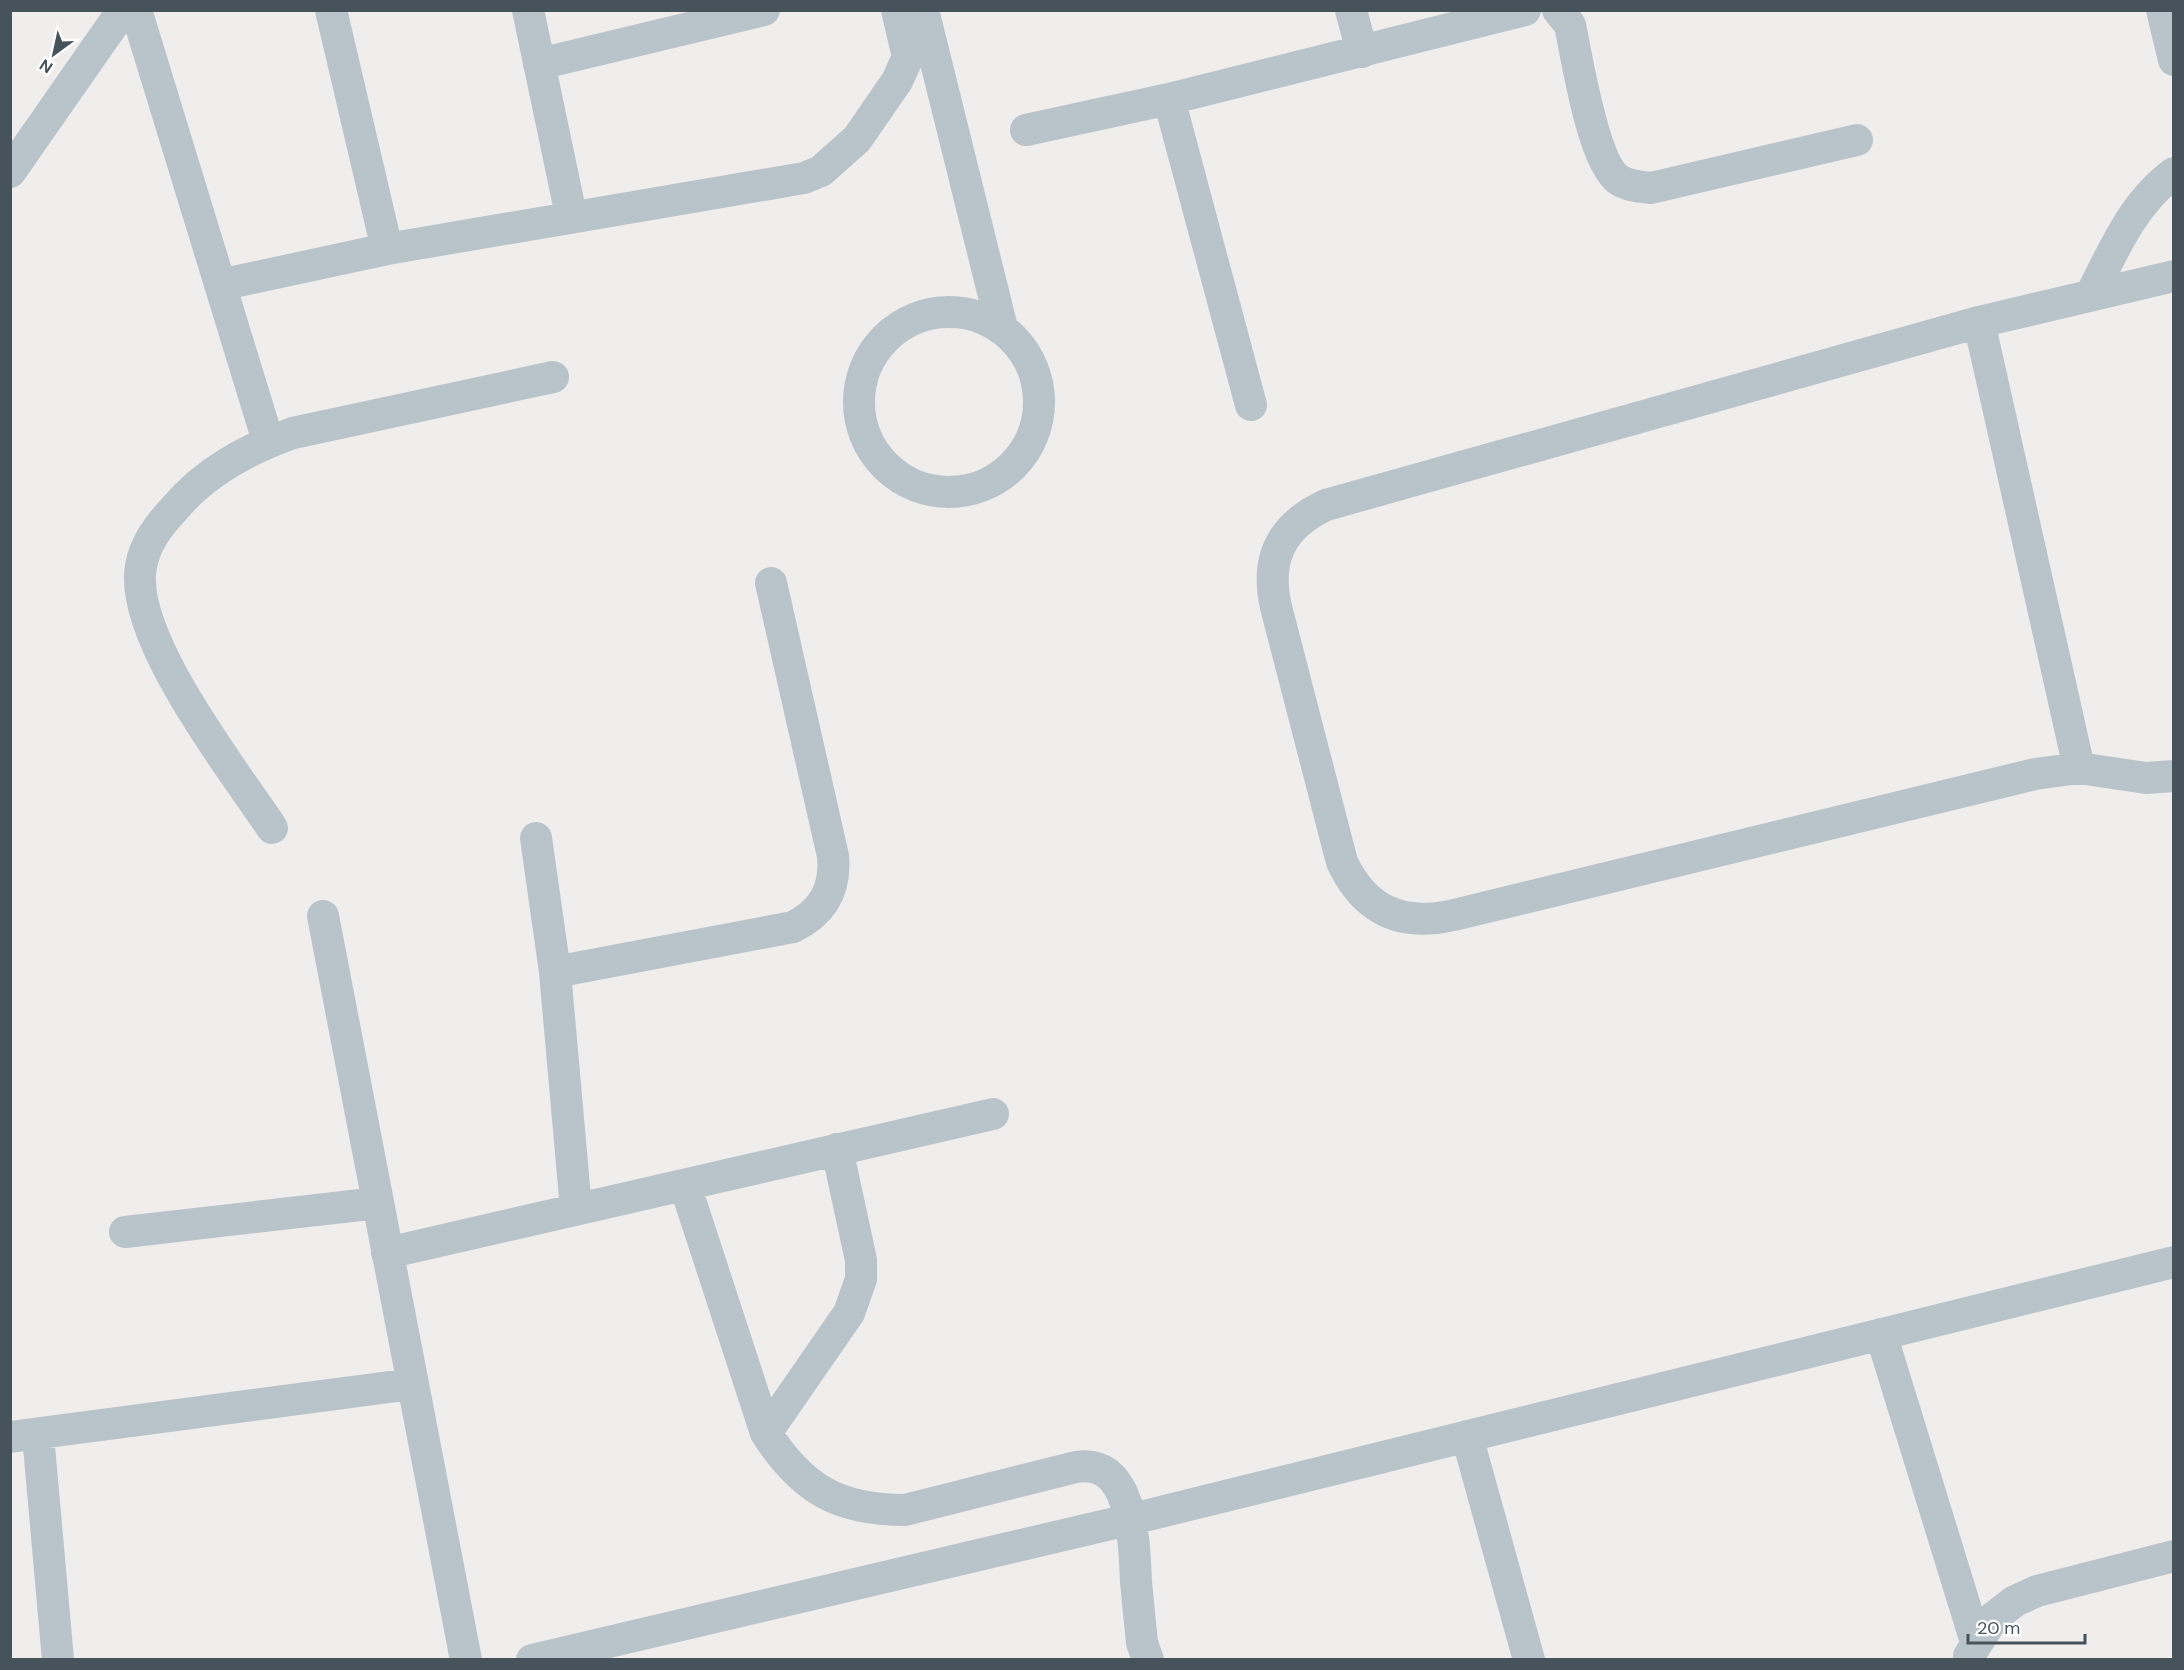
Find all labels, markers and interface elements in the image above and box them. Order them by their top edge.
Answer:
north arrow [24,24,84,84]
text: N [35,54,57,78]
scale bar [1968,1607,2085,1645]
text: 20 m [1977,1616,2020,1640]

